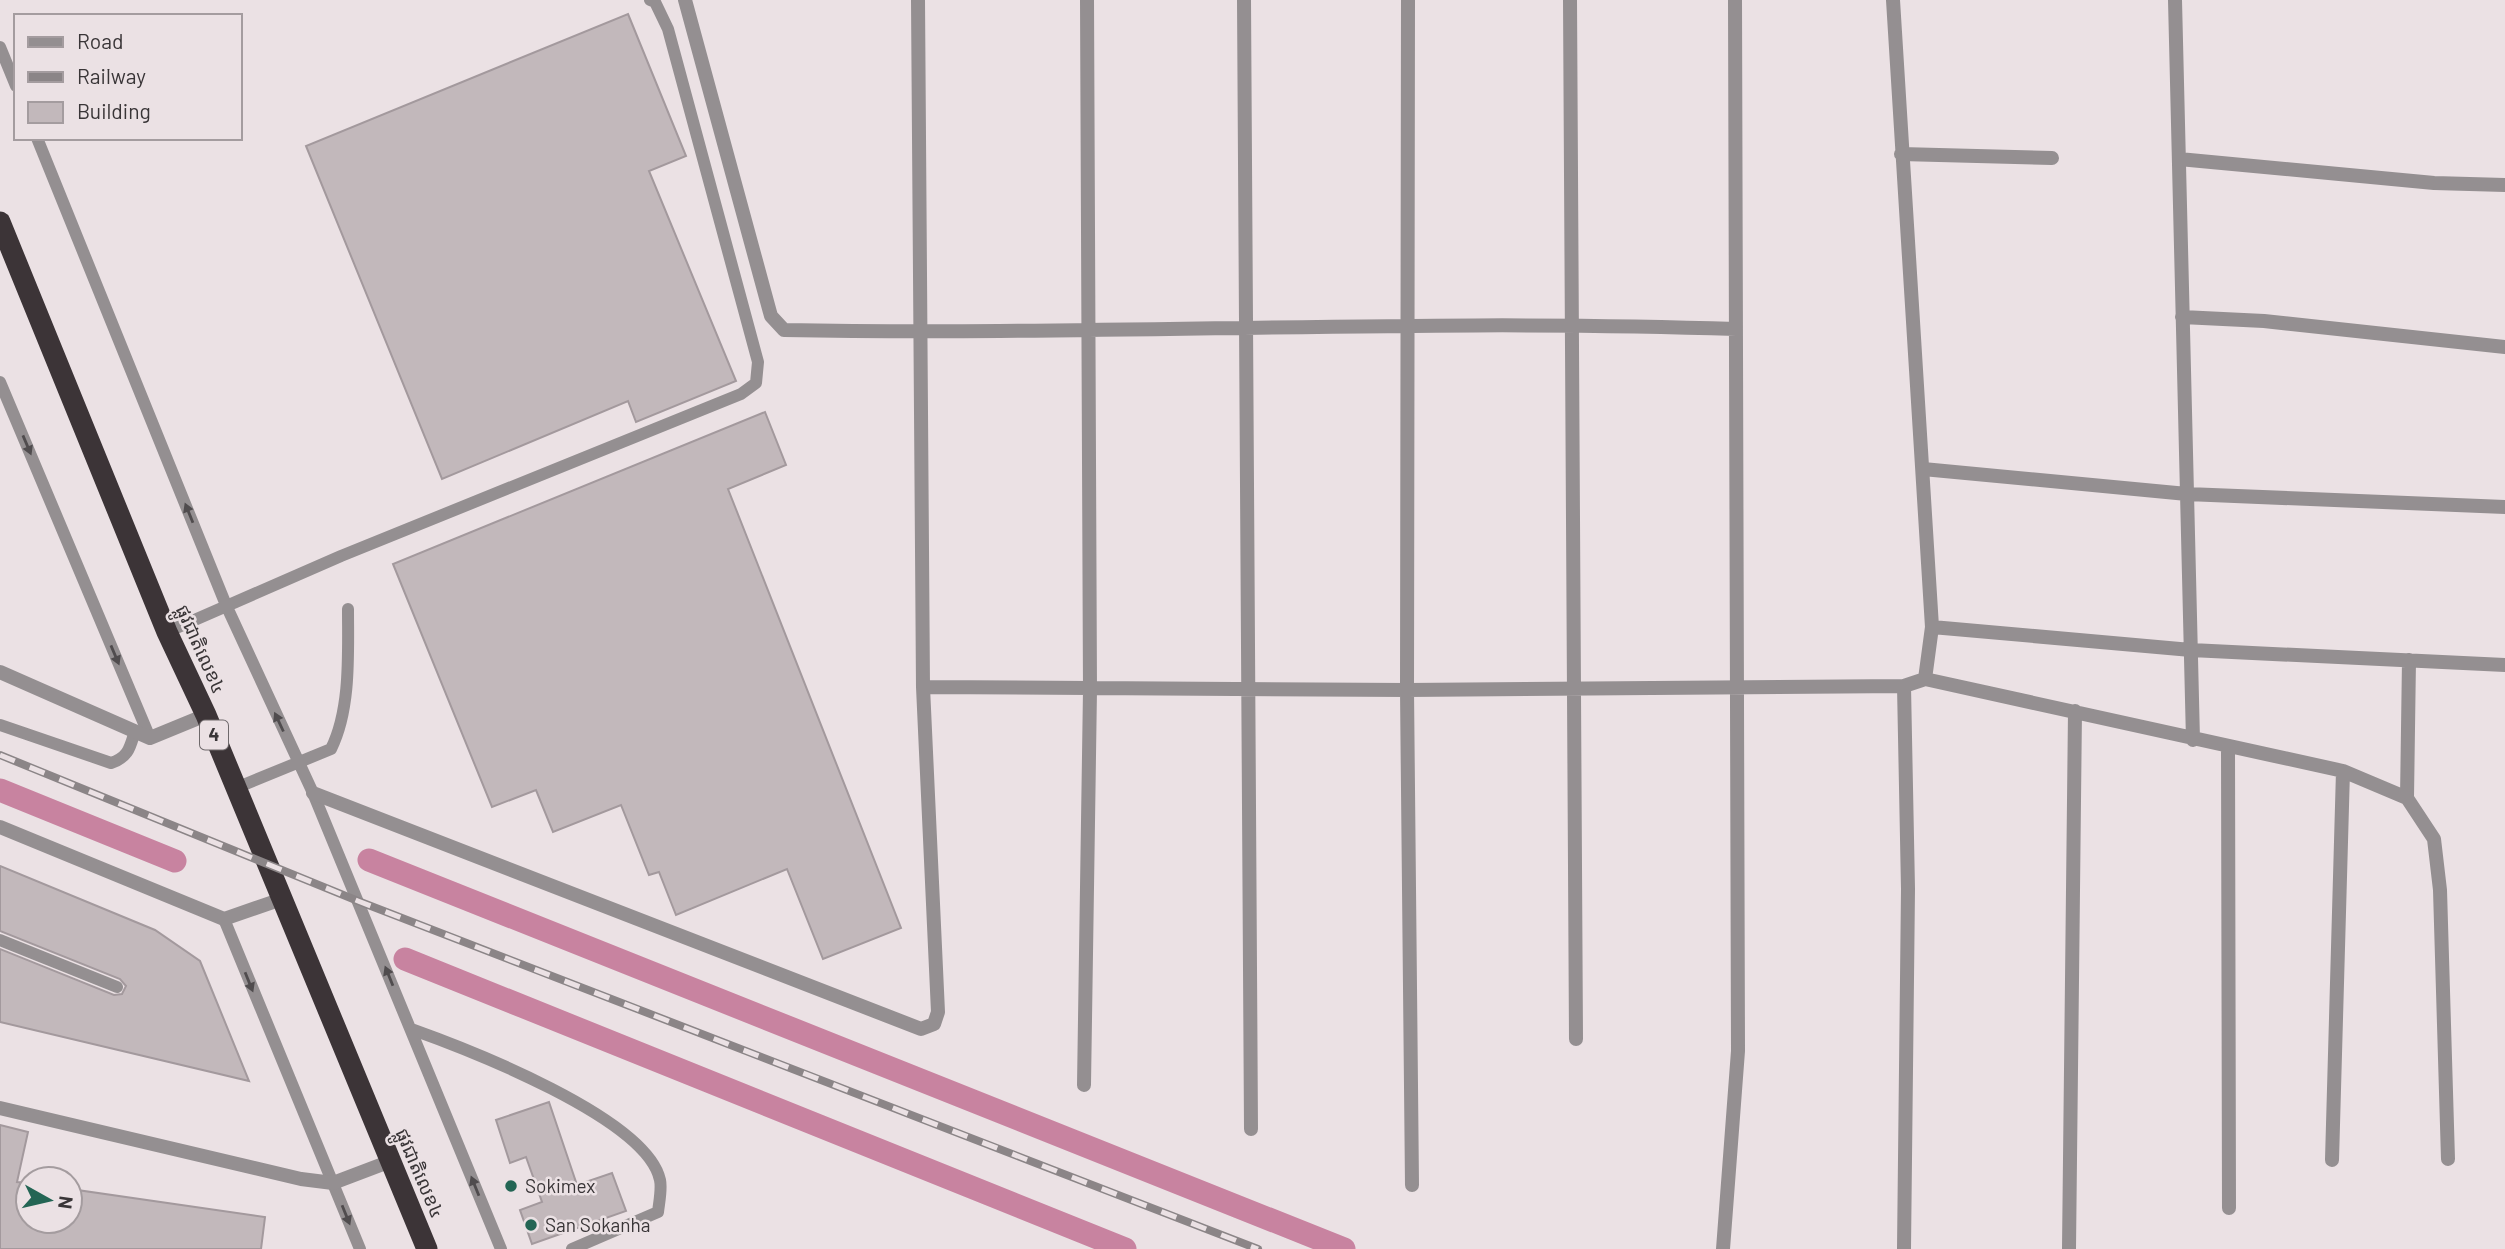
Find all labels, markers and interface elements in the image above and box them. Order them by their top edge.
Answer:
legend [14,14,242,140]
text: Road [77,28,123,53]
text: Railway [77,63,146,88]
text: Building [77,98,151,123]
one-way arrow [21,435,32,456]
one-way arrow [183,503,194,524]
street label: ផ្លូវជាតិលេខ៤ [166,601,231,700]
one-way arrow [110,644,121,665]
one-way arrow [274,712,285,732]
road number: 4 [200,720,228,750]
one-way arrow [383,965,394,986]
one-way arrow [244,972,255,993]
street label: ផ្លូវជាតិលេខ៤ [385,1125,450,1224]
north arrow [14,1165,84,1235]
place label: Sokimex [525,1174,595,1197]
one-way arrow [470,1175,481,1196]
marker: Sokimex [503,1178,519,1194]
text: N [54,1195,79,1210]
one-way arrow [341,1204,352,1225]
place label: San Sokanha [545,1213,651,1236]
marker: San Sokanha [523,1217,539,1233]

